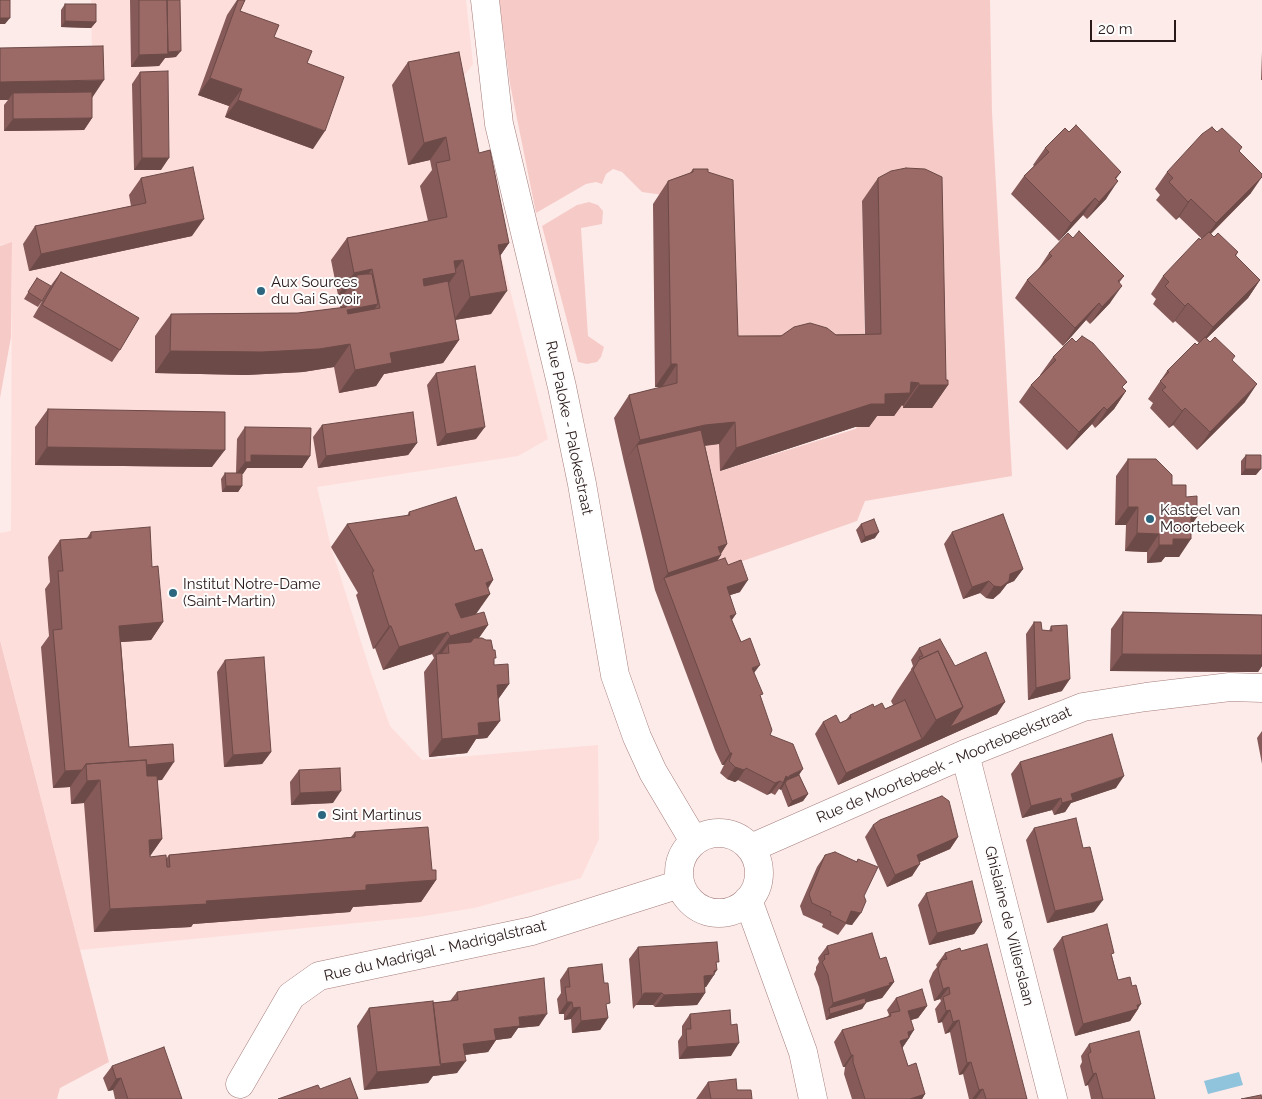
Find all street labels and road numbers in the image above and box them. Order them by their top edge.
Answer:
street label: Rue Paloke - Palokestraat [542,339,596,517]
street label: Rue de Moortebeek - Moortebeekstraat [814,703,1074,827]
street label: Ghislaine de Villierslaan [980,844,1038,1008]
street label: Rue du Madrigal - Madrigalstraat [322,917,548,985]

